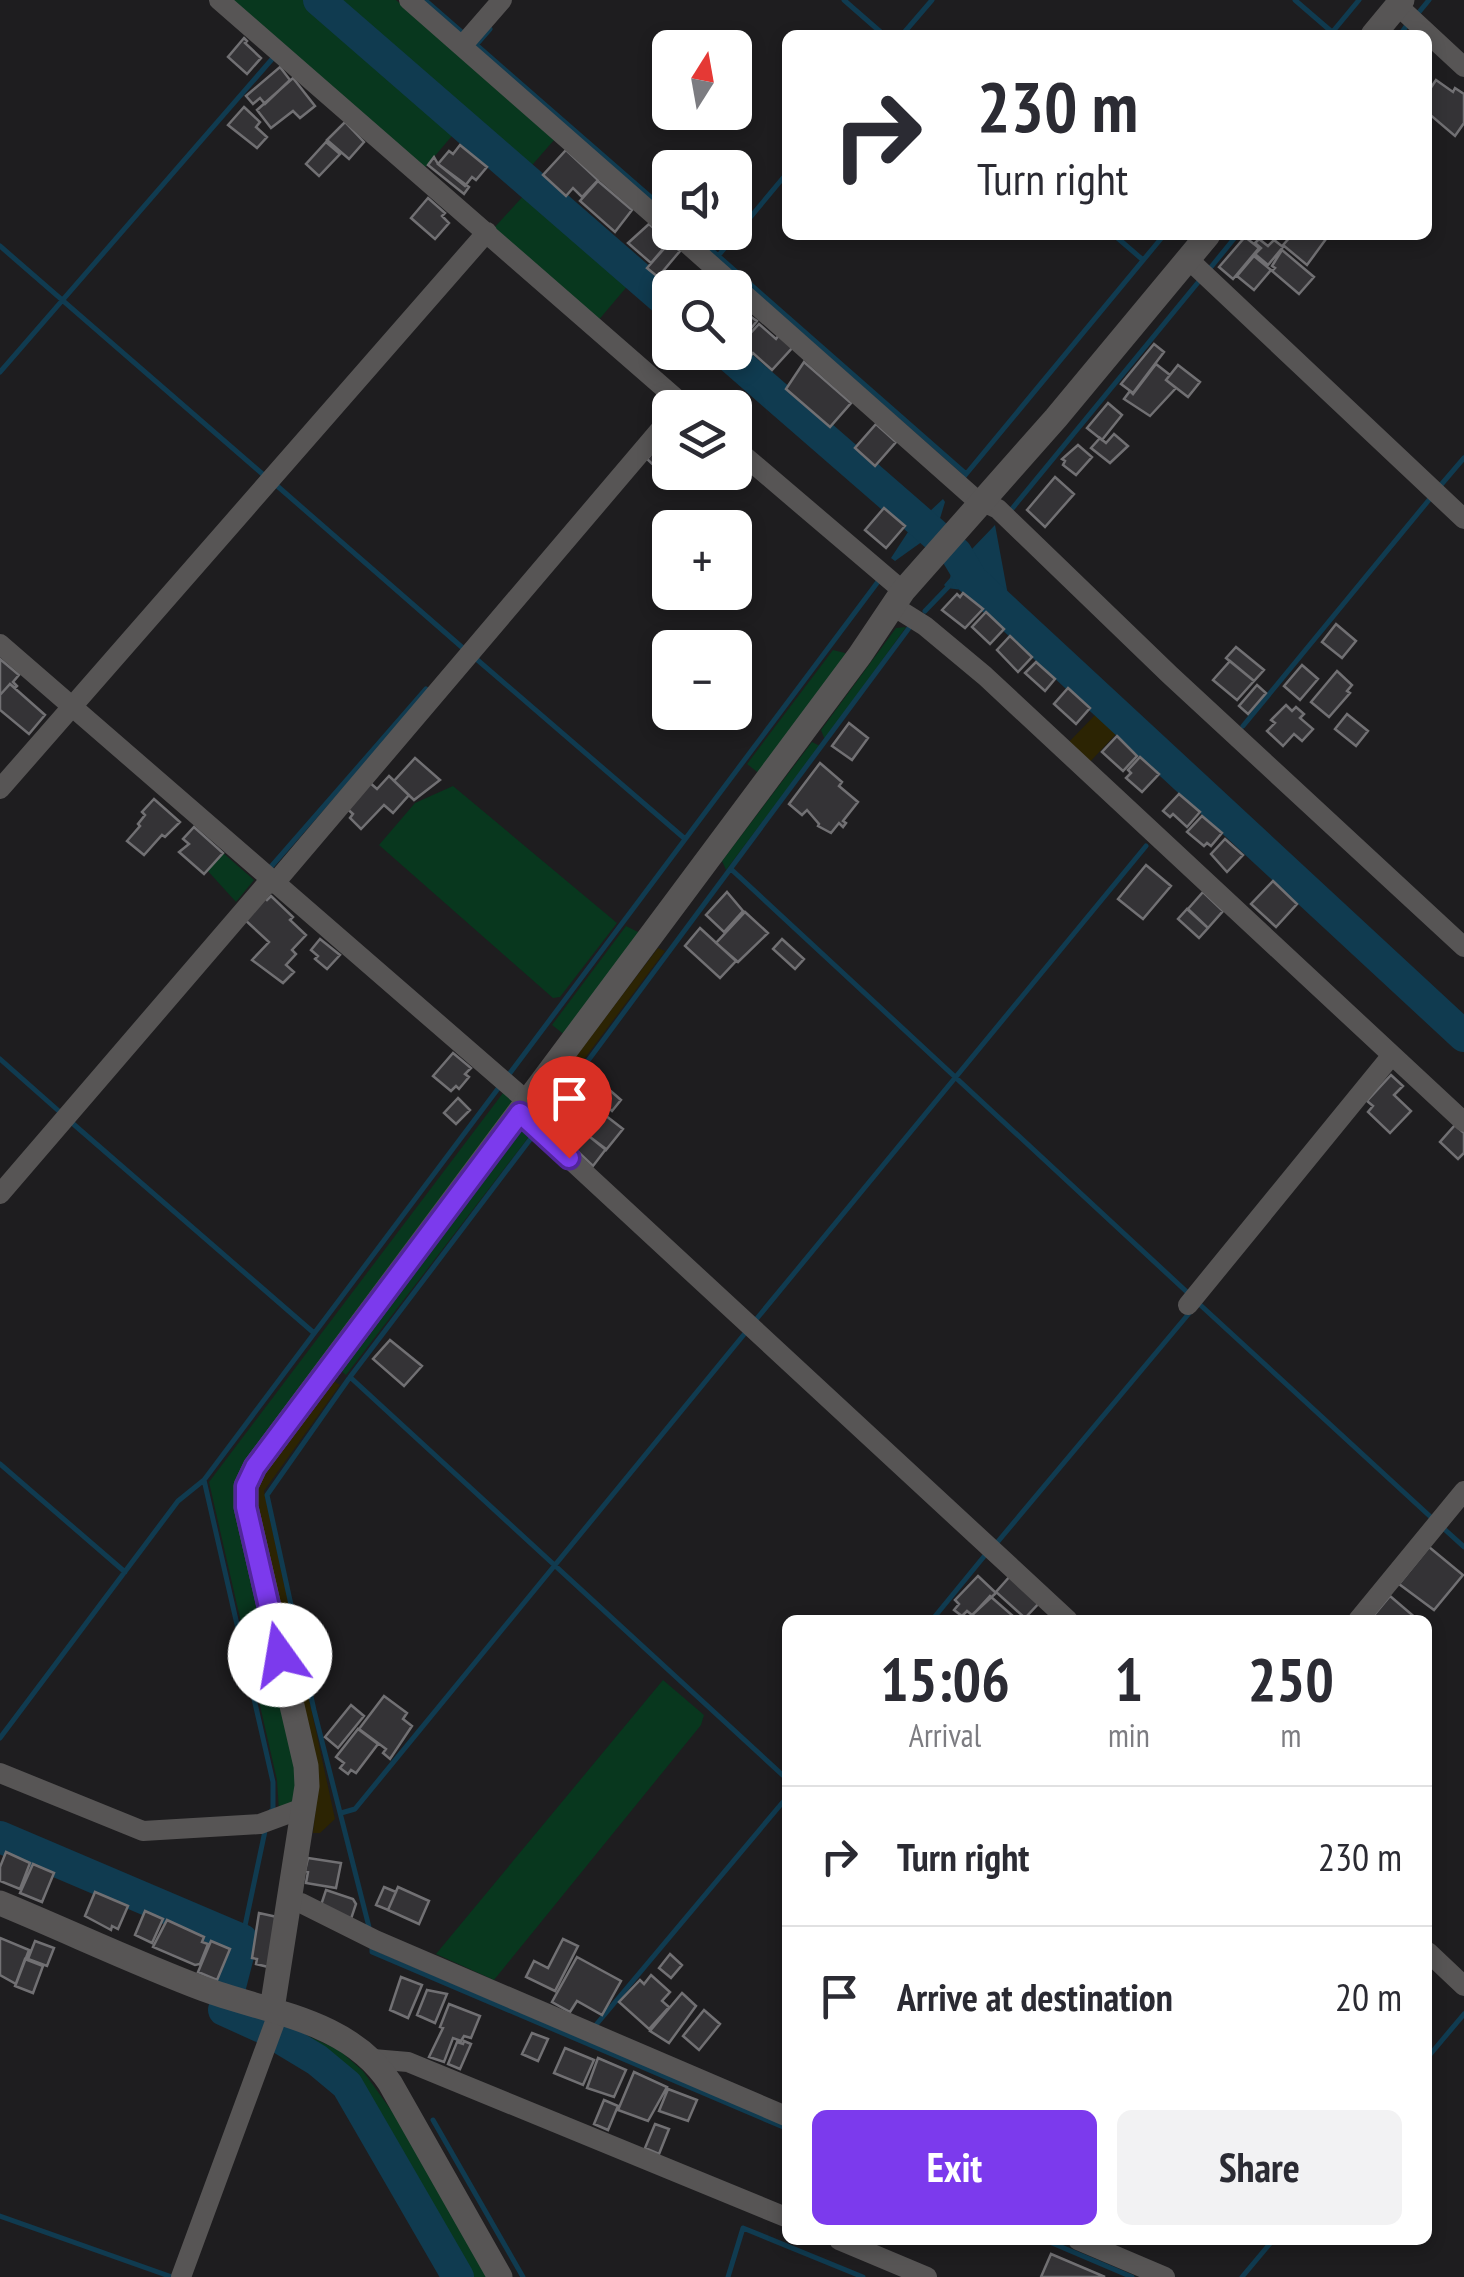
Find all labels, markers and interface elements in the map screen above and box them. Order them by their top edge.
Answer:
north arrow [652,30,752,130]
map controls [652,30,752,730]
text: 230 m [977,61,1138,151]
icon: right [812,70,942,200]
text: Turn right [977,149,1128,207]
button: sound [652,150,752,250]
button: search [652,270,752,370]
button: layers [652,390,752,490]
button: + [652,510,752,610]
button: − [652,630,752,730]
pin [527,1056,612,1159]
icon: arrive [542,1071,597,1126]
position arrow [228,1603,332,1707]
text: 15:06 [880,1640,1010,1718]
text: 1 [1115,1640,1143,1718]
text: 250 [1248,1640,1334,1718]
text: Arrival [909,1714,981,1756]
text: min [1108,1714,1150,1756]
text: m [1280,1714,1301,1756]
icon: right [812,1829,867,1884]
text: Turn right [897,1832,1029,1881]
text: 230 m [1318,1832,1402,1881]
icon: arrive [812,1969,867,2024]
text: Arrive at destination [897,1972,1173,2021]
text: 20 m [1335,1972,1402,2021]
button: Exit [812,2110,1097,2225]
button: Share [1117,2110,1402,2225]

